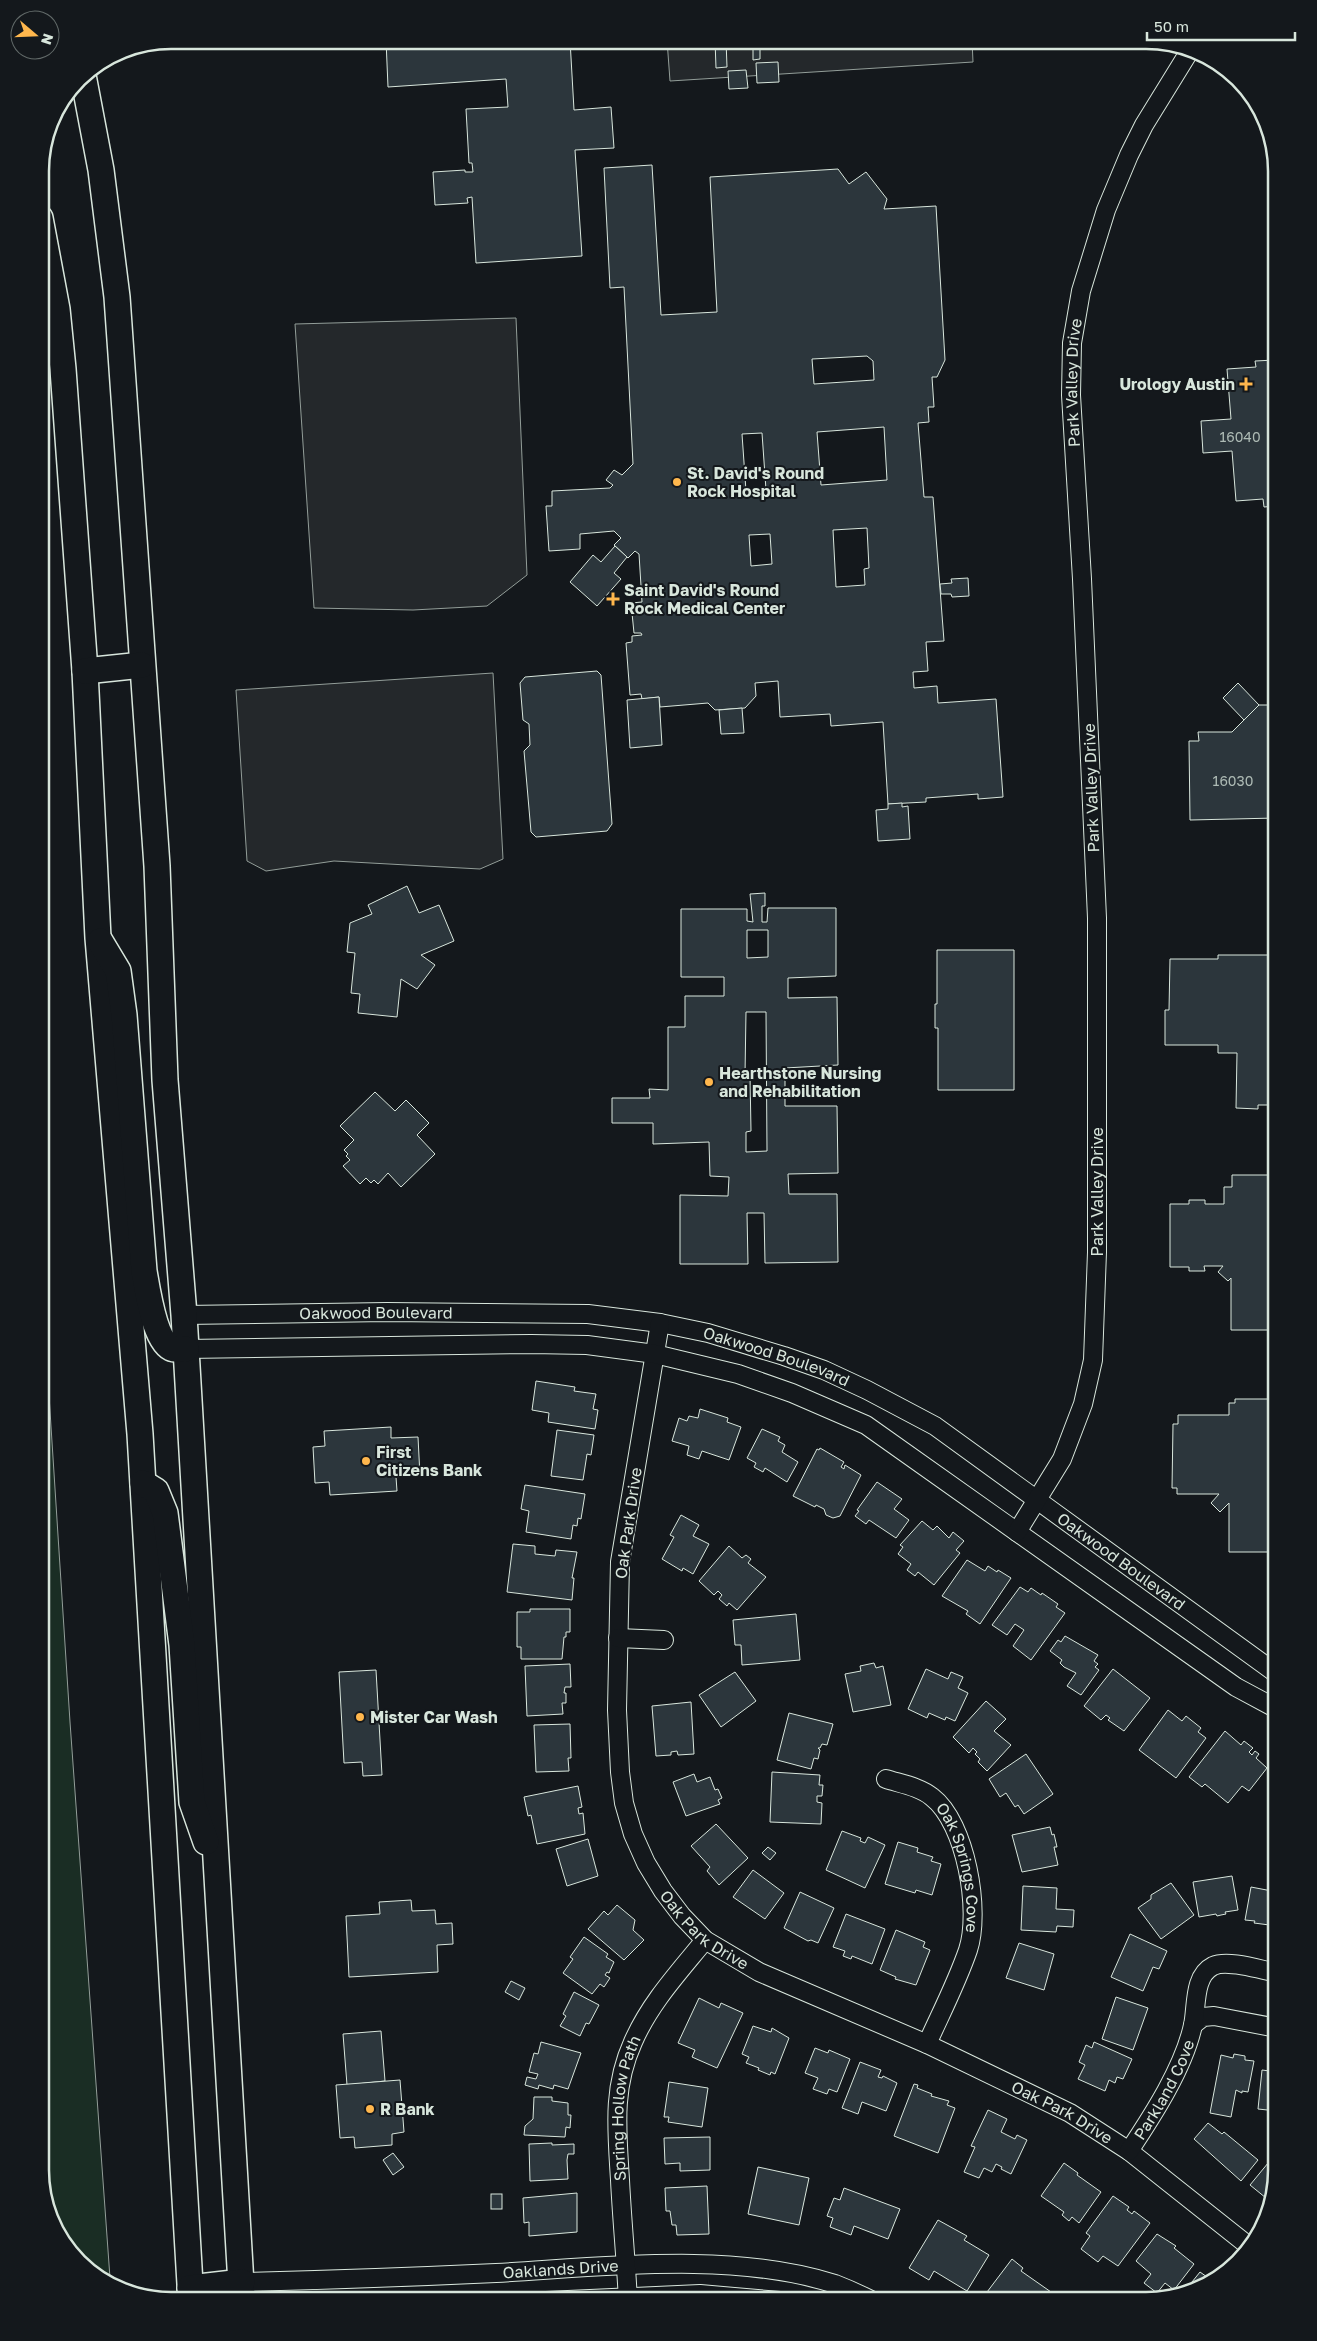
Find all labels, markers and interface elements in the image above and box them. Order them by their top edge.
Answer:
north arrow [10,10,60,60]
scale bar [1147,10,1294,42]
text: 50 m [1154,17,1189,35]
text: N [38,32,58,47]
street label: Park Valley Drive [1061,317,1086,448]
place label: Urology Austin [1119,374,1235,394]
marker: Urology Austin [1239,377,1253,391]
house number: 16040 [1219,428,1261,445]
place label: St. David's Round Rock Hospital [687,463,824,501]
marker: St. David's Round Rock Hospital [671,476,683,488]
place label: Saint David's Round Rock Medical Center [624,580,785,618]
marker: Saint David's Round Rock Medical Center [606,592,620,606]
street label: Park Valley Drive [1079,723,1103,853]
house number: 16030 [1213,772,1253,789]
place label: Hearthstone Nursing and Rehabilitation [719,1063,881,1101]
marker: Hearthstone Nursing and Rehabilitation [703,1076,715,1088]
street label: Park Valley Drive [1087,1127,1107,1256]
street label: Oakwood Boulevard [299,1302,453,1323]
street label: Oakwood Boulevard [701,1322,853,1391]
place label: First Citizens Bank [376,1442,483,1480]
marker: First Citizens Bank [360,1455,372,1467]
street label: Oak Park Drive [610,1466,646,1580]
street label: Oakwood Boulevard [1053,1508,1189,1614]
place label: Mister Car Wash [370,1707,498,1727]
marker: Mister Car Wash [354,1711,366,1723]
street label: Oak Springs Cove [932,1798,983,1934]
street label: Oak Park Drive [656,1886,752,1974]
street label: Spring Hollow Path [607,2032,645,2182]
street label: Parkland Cove [1129,2037,1198,2143]
street label: Oak Park Drive [1008,2076,1116,2148]
place label: R Bank [380,2099,435,2119]
marker: R Bank [364,2103,376,2115]
street label: Oaklands Drive [502,2255,619,2283]

